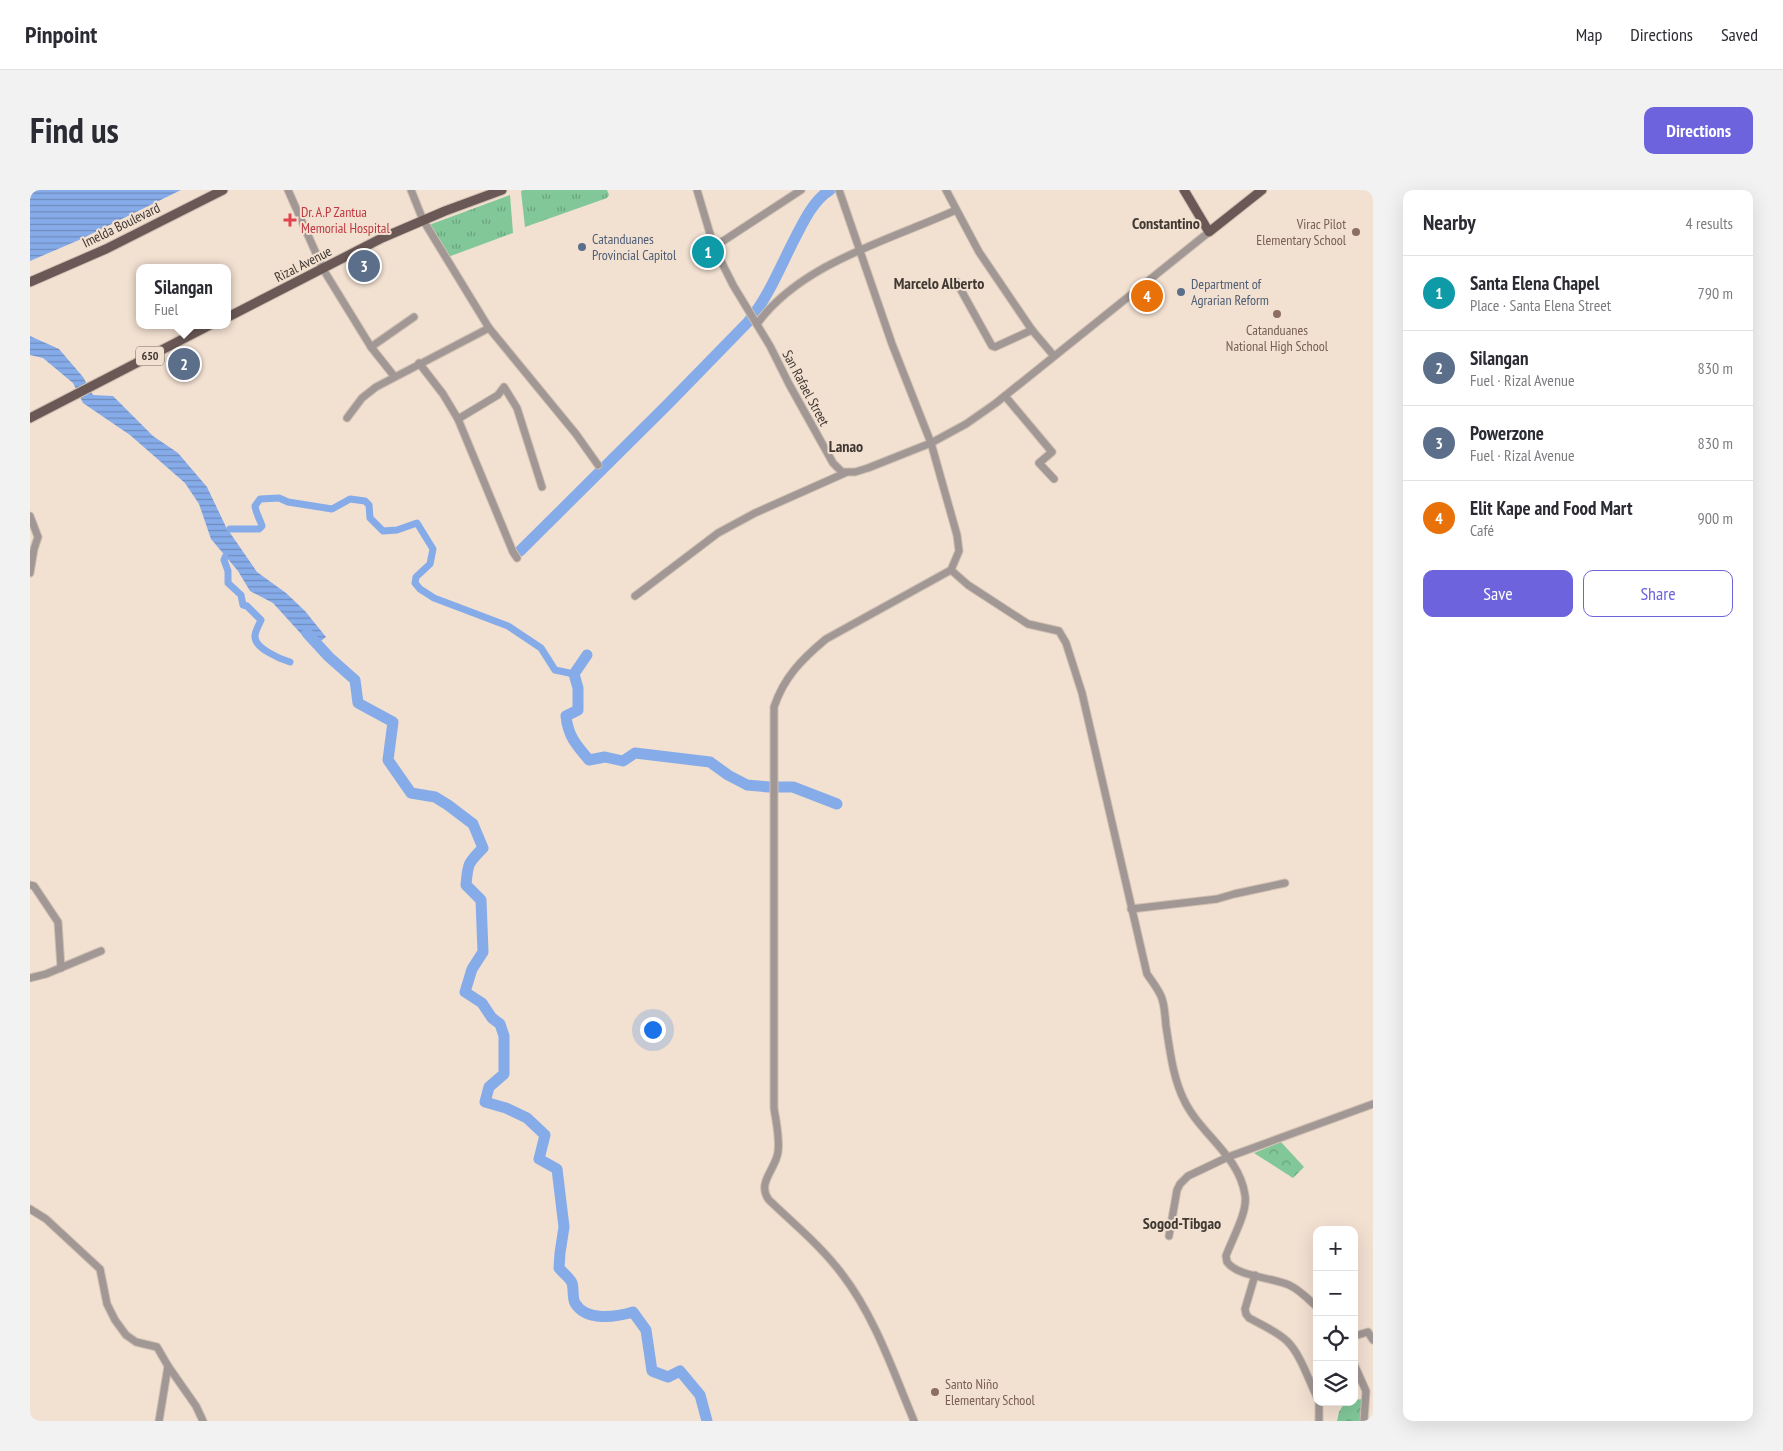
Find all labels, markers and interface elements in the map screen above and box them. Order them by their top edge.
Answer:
text: Pinpoint [25,19,97,50]
text: Map [1576,23,1602,46]
text: Directions [1630,23,1693,46]
text: Saved [1721,23,1758,46]
text: Find us [30,107,119,153]
button: Directions [1644,107,1753,154]
street label: Imelda Boulevard [79,198,163,252]
place label: Dr. A.P Zantua Memorial Hospital [301,203,390,237]
text: Nearby [1423,209,1476,236]
marker: Dr. A.P Zantua Memorial Hospital [283,213,297,227]
district label: Constantino [1132,213,1200,233]
text: 4 results [1686,213,1733,233]
place label: Virac Pilot Elementary School [1256,215,1347,249]
marker: Virac Pilot Elementary School [1350,226,1362,238]
place label: Catanduanes Provincial Capitol [592,230,677,264]
pin: 1 [692,233,724,271]
marker: Catanduanes Provincial Capitol [576,241,588,253]
street label: Rizal Avenue [271,242,335,286]
pin: 3 [348,247,380,285]
popup [136,264,231,329]
text: Santa Elena Chapel [1470,271,1599,295]
district label: Marcelo Alberto [894,273,984,293]
text: Silangan [154,275,213,299]
place label: Department of Agrarian Reform [1191,275,1269,309]
pin: 4 [1131,277,1163,315]
text: 1 [1435,283,1443,303]
text: 790 m [1698,283,1733,303]
marker: Department of Agrarian Reform [1175,286,1187,298]
text: Place · Santa Elena Street [1470,295,1611,315]
text: Fuel [154,299,178,319]
marker: Catanduanes National High School [1271,308,1283,320]
place label: Catanduanes National High School [1226,321,1329,355]
pin: 2 [168,345,200,383]
text: Silangan [1470,346,1528,370]
road number: 650 [136,347,164,366]
street label: San Rafael Street [779,347,834,429]
text: 2 [1435,358,1443,378]
text: 830 m [1698,358,1733,378]
text: Fuel · Rizal Avenue [1470,370,1575,390]
text: Powerzone [1470,421,1544,445]
text: 3 [1435,433,1443,453]
text: 830 m [1698,433,1733,453]
district label: Lanao [829,436,863,456]
text: Fuel · Rizal Avenue [1470,445,1575,465]
text: Elit Kape and Food Mart [1470,496,1632,520]
text: 4 [1435,508,1443,528]
text: 900 m [1698,508,1733,528]
text: Café [1470,520,1494,540]
button: Save [1423,570,1573,617]
button: Share [1583,570,1733,617]
your location [640,1017,666,1043]
district label: Sogod-Tibgao [1143,1213,1221,1233]
map controls [1313,1226,1358,1406]
button: + [1313,1226,1358,1271]
button: − [1313,1271,1358,1316]
button: locate [1313,1316,1358,1361]
button: layers [1313,1361,1358,1406]
place label: Santo Niño Elementary School [945,1375,1035,1409]
marker: Santo Niño Elementary School [929,1386,941,1398]

